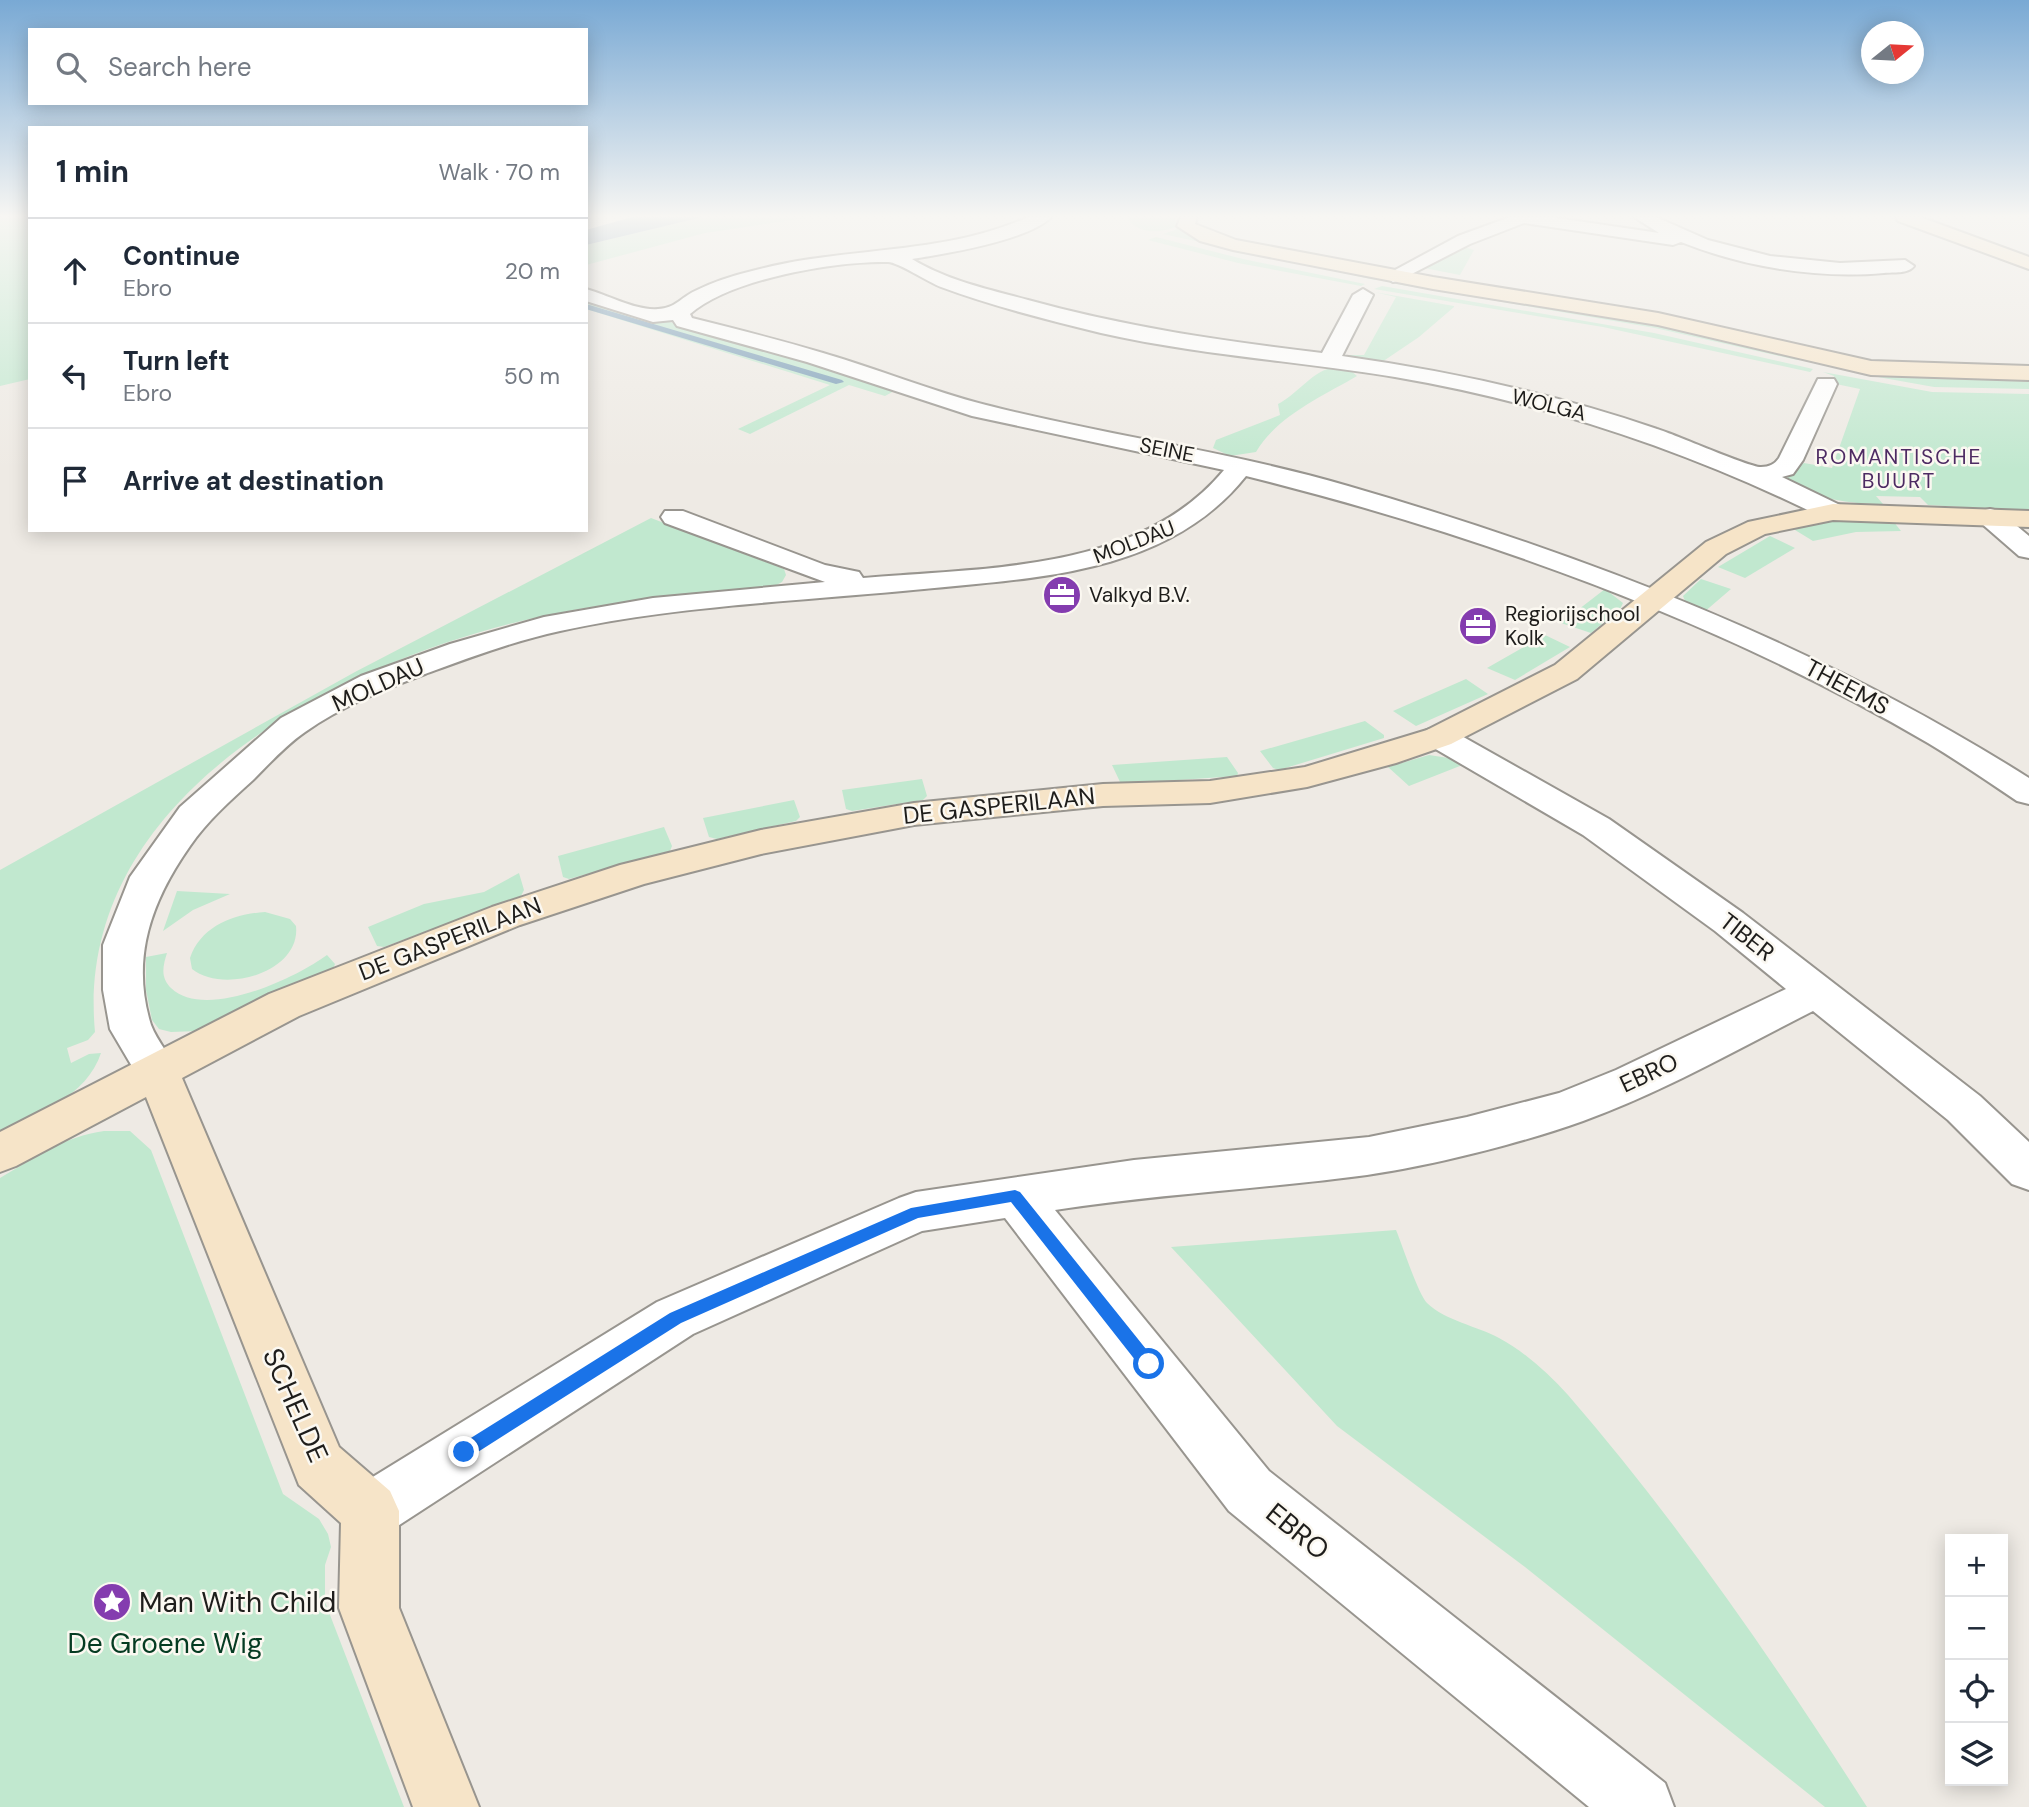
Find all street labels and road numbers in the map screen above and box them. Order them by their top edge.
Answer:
street label: WOLGA [1509,382,1589,428]
street label: SEINE [1137,431,1197,469]
street label: MOLDAU [1089,514,1179,570]
street label: MOLDAU [327,651,429,719]
street label: THEEMS [1800,652,1895,722]
street label: DE GASPERILAAN [901,780,1097,831]
street label: DE GASPERILAAN [354,889,545,988]
street label: TIBER [1714,905,1781,968]
street label: EBRO [1615,1046,1683,1099]
street label: SCHELDE [254,1342,337,1468]
street label: EBRO [1258,1495,1337,1568]

